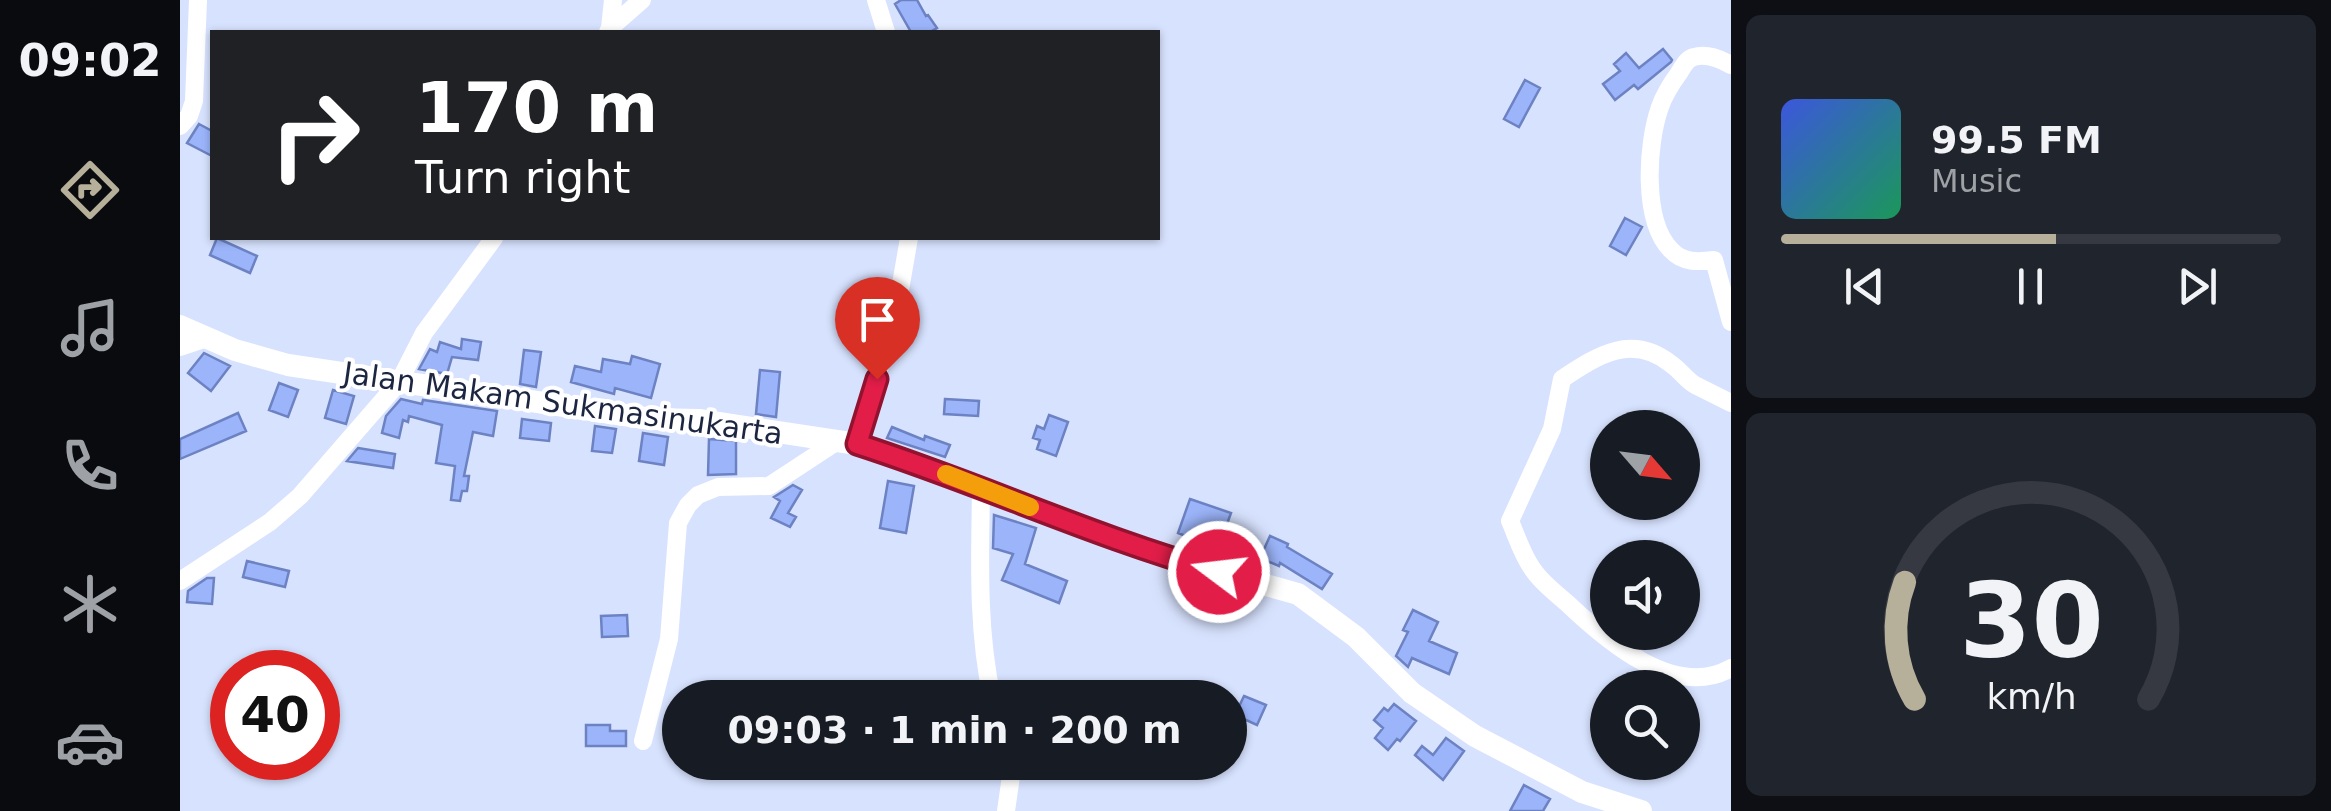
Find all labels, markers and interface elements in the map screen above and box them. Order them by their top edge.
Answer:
text: 09:02 [18,34,162,87]
text: 170 m [415,67,658,149]
icon: right [250,70,380,200]
text: 99.5 FM [1931,118,2102,162]
text: Turn right [415,151,630,204]
icon: directions [55,155,125,225]
text: Music [1931,162,2022,200]
icon: previous [1837,259,1892,314]
icon: pause [2003,259,2058,314]
icon: next [2170,259,2225,314]
pin [835,277,920,380]
icon: arrive [850,292,905,347]
icon: music [55,293,125,363]
street label: Jalan Makam Sukmasinukarta [339,355,785,451]
north arrow [1590,410,1700,520]
map controls [1590,410,1700,780]
icon: phone [55,431,125,501]
position arrow [1167,520,1271,624]
button: sound [1590,540,1700,650]
text: 30 [1959,560,2103,682]
icon: climate [55,569,125,639]
speed limit sign: 40 [210,650,340,780]
button: search [1590,670,1700,780]
text: km/h [1986,676,2076,717]
icon: car [55,707,125,777]
text: 09:03 · 1 min · 200 m [727,708,1182,752]

